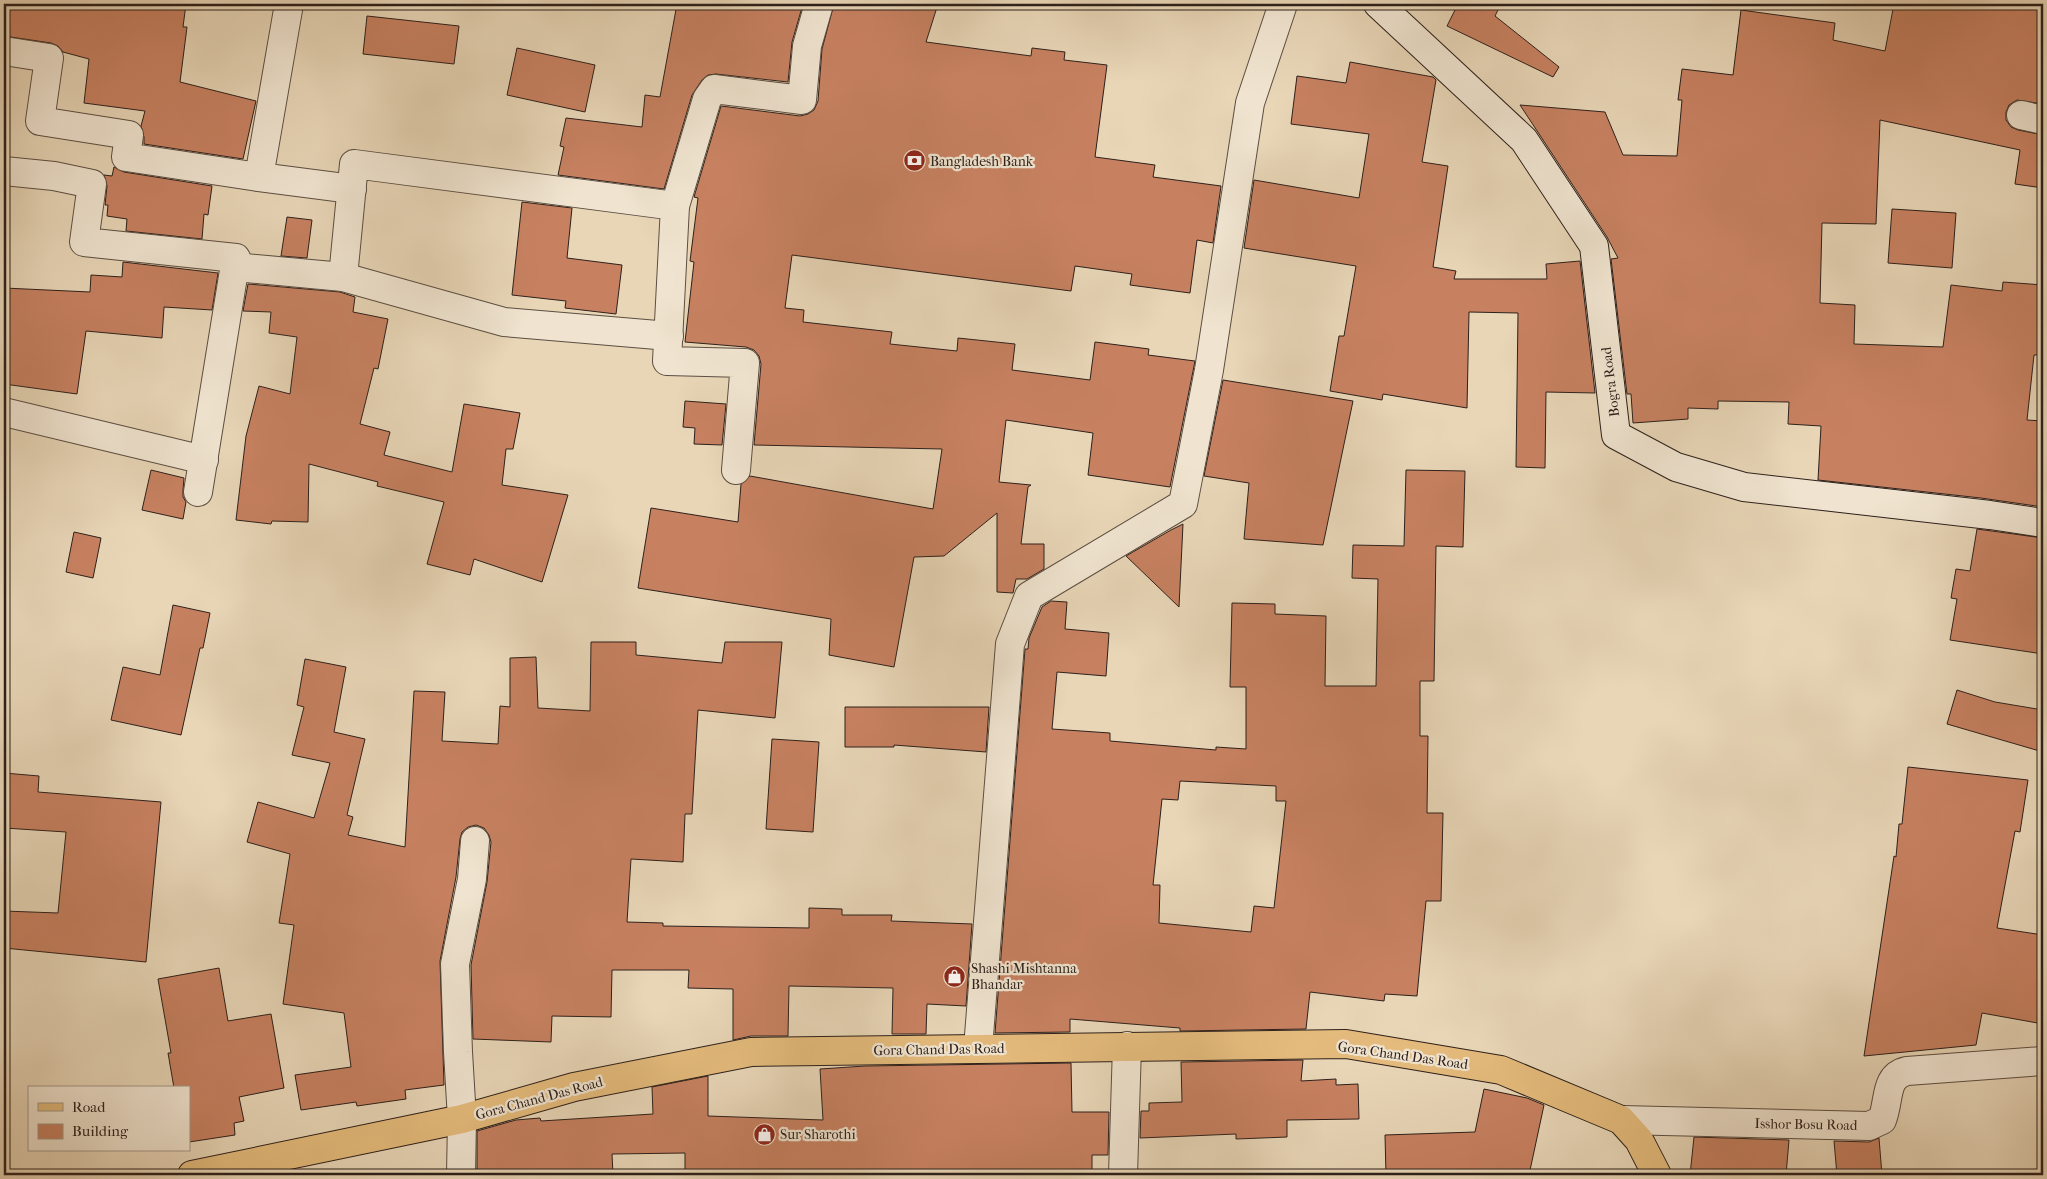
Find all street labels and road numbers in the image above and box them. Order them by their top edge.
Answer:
street label: Bogra Road [1598,346,1623,418]
street label: Gora Chand Das Road [1337,1038,1469,1073]
street label: Gora Chand Das Road [873,1040,1005,1059]
street label: Gora Chand Das Road [474,1073,605,1124]
street label: Isshor Bosu Road [1754,1115,1858,1134]

